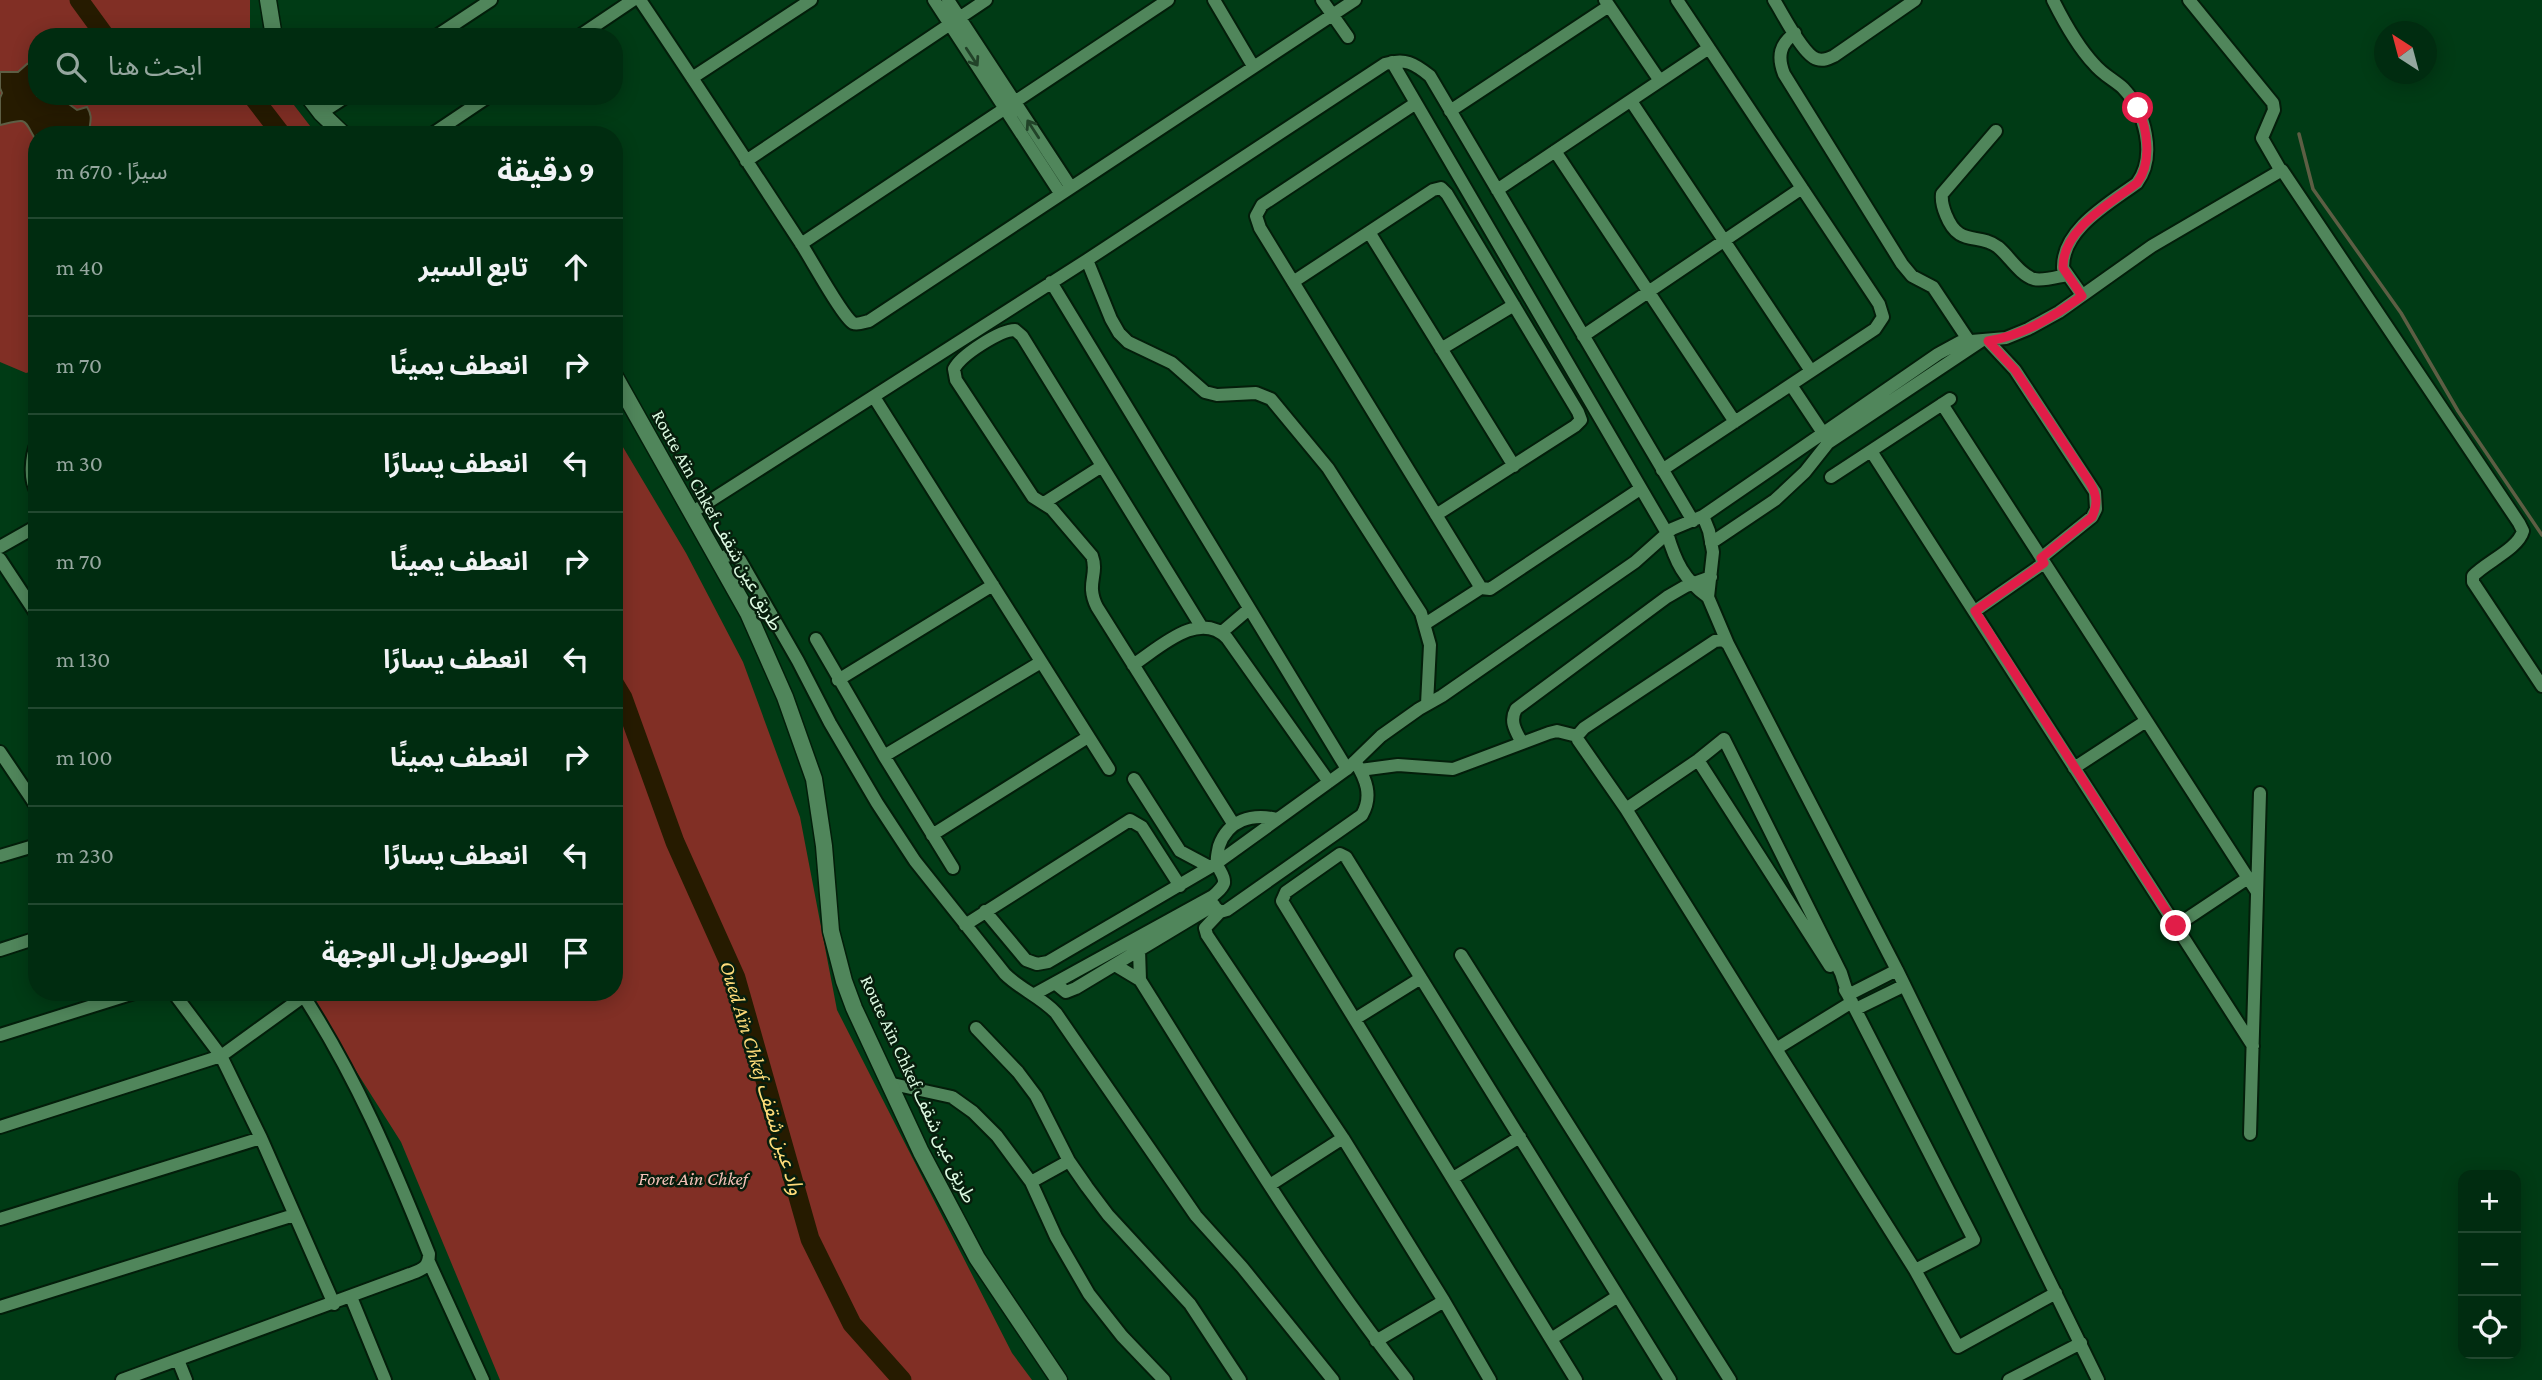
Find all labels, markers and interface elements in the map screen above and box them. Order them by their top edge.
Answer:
north arrow [2374,21,2437,84]
search box [28,28,623,105]
one-way arrow [964,47,979,66]
icon: search [52,48,90,86]
text: ابحث هنا [108,52,202,81]
route start [2122,92,2153,123]
one-way arrow [1026,120,1041,139]
text: 9 دقيقة [497,154,595,187]
text: سيرًا · 670 m [56,158,168,184]
icon: ahead [557,248,595,286]
text: تابع السير [419,253,528,282]
text: 40 m [56,254,104,280]
icon: right [557,346,595,384]
text: انعطف يمينًا [390,351,528,380]
text: 70 m [56,352,102,378]
street label: Route Aïn Chkef طريق عين شقف [647,406,787,635]
icon: left [557,444,595,482]
text: انعطف يسارًا [383,449,528,478]
text: 30 m [56,450,103,476]
icon: right [557,542,595,580]
text: انعطف يمينًا [390,547,528,576]
text: 70 m [56,548,102,574]
icon: left [557,640,595,678]
text: انعطف يسارًا [383,645,528,674]
text: 130 m [56,646,110,672]
icon: right [557,738,595,776]
text: انعطف يمينًا [390,743,528,772]
text: 100 m [56,744,112,770]
icon: left [557,836,595,874]
text: انعطف يسارًا [383,841,528,870]
text: 230 m [56,842,114,868]
route end [2160,910,2191,941]
icon: arrive [557,934,595,972]
text: الوصول إلى الوجهة [322,939,528,968]
water label: Oued Aïn Chkef واد عين شقف [715,958,809,1198]
street label: Route Aïn Chkef طريق عين شقف [856,972,981,1207]
park label: Foret Ain Chkef [638,1168,751,1189]
map controls [2458,1170,2521,1359]
button: + [2458,1170,2521,1233]
button: − [2458,1233,2521,1296]
button: locate [2458,1296,2521,1359]

